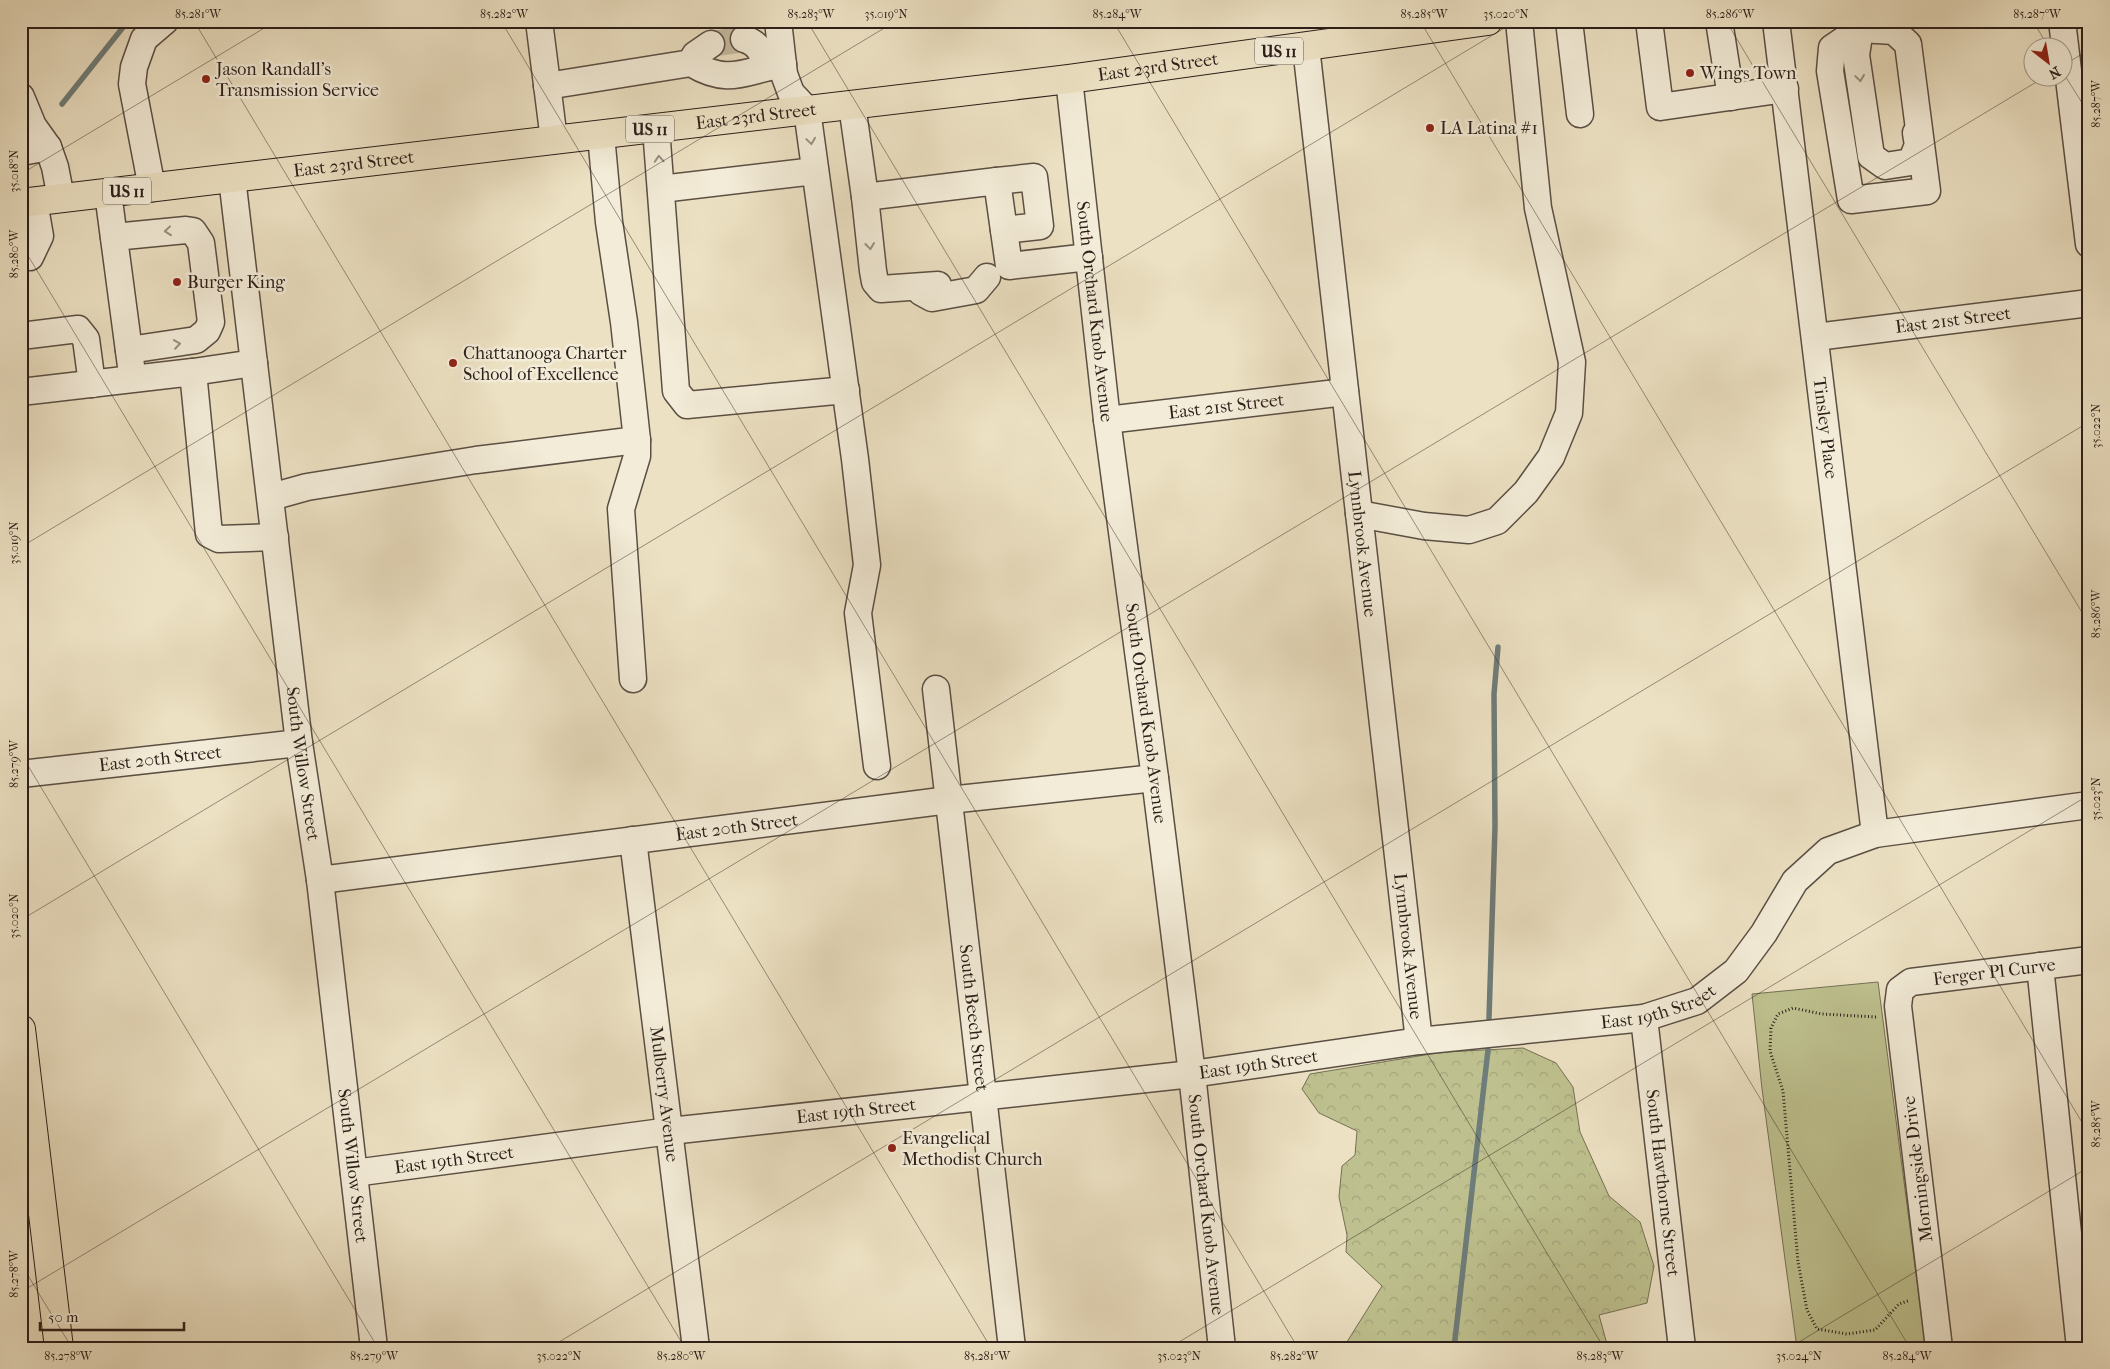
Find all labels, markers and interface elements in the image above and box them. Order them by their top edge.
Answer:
text: 85.281°W [175,7,222,21]
text: 85.282°W [480,7,529,21]
text: 85.283°W [788,7,836,21]
text: 35.019°N [864,7,908,21]
text: 85.284°W [1093,7,1143,21]
text: 85.285°W [1400,7,1449,21]
text: 35.020°N [1483,7,1529,21]
text: 85.286°W [1706,7,1755,21]
text: 85.287°W [2013,7,2062,21]
road number: US 11 [1255,37,1303,64]
north arrow [2022,38,2072,88]
street label: East 23rd Street [1096,48,1220,85]
place label: Jason Randall's Transmission Service [214,59,379,101]
place label: Wings Town [1699,63,1797,84]
text: N [2045,63,2063,83]
marker: Wings Town [1684,67,1696,79]
marker: Jason Randall's Transmission Service [200,73,212,85]
one-way arrow [1854,74,1865,82]
text: 85.287°W [2089,79,2103,128]
street label: East 23rd Street [694,98,818,134]
road number: US 11 [626,116,674,142]
place label: LA Latina #1 [1440,118,1538,139]
marker: LA Latina #1 [1424,122,1436,134]
one-way arrow [805,137,816,145]
street label: East 23rd Street [292,146,416,181]
text: 35.018°N [7,150,21,192]
one-way arrow [653,154,664,162]
road number: US 11 [103,178,151,205]
street label: South Orchard Knob Avenue [1072,200,1118,423]
one-way arrow [163,226,171,237]
text: 85.280°W [7,229,21,278]
one-way arrow [865,242,876,250]
place label: Burger King [187,272,285,293]
marker: Burger King [171,276,183,288]
street label: East 21st Street [1894,302,2013,338]
one-way arrow [174,339,182,350]
place label: Chattanooga Charter School of Excellence [463,343,627,385]
marker: Chattanooga Charter School of Excellence [447,357,459,369]
street label: Tinsley Place [1809,376,1842,480]
street label: East 21st Street [1167,389,1286,423]
text: 35.022°N [2089,404,2103,448]
street label: Lynnbrook Avenue [1344,470,1381,618]
text: 35.019°N [7,521,21,565]
text: 85.286°W [2089,589,2103,638]
street label: South Orchard Knob Avenue [1121,602,1171,825]
street label: South Willow Street [282,686,324,843]
text: 85.279°W [7,739,21,788]
street label: East 20th Street [98,741,223,776]
text: 35.023°N [2089,777,2103,821]
street label: East 20th Street [674,809,800,845]
street label: Lynnbrook Avenue [1389,872,1427,1021]
text: 35.020°N [7,893,21,939]
street label: South Beech Street [955,943,993,1093]
street label: Ferger Pl Curve [1932,954,2057,990]
street label: East 19th Street [1600,980,1720,1033]
street label: Mulberry Avenue [646,1025,683,1163]
street label: East 19th Street [1197,1045,1320,1083]
street label: South Willow Street [334,1087,372,1244]
street label: South Hawthorne Street [1642,1088,1684,1278]
street label: South Orchard Knob Avenue [1184,1093,1229,1316]
street label: East 19th Street [795,1094,918,1128]
street label: Morningside Drive [1899,1095,1937,1243]
text: 85.285°W [2089,1099,2103,1148]
place label: Evangelical Methodist Church [902,1128,1043,1170]
street label: East 19th Street [393,1141,516,1178]
marker: Evangelical Methodist Church [886,1142,898,1154]
text: 85.278°W [7,1249,21,1298]
scale bar [40,1299,184,1331]
text: 50 m [48,1308,79,1326]
text: 85.278°W [44,1349,93,1363]
text: 85.279°W [350,1349,399,1363]
text: 35.022°N [537,1349,581,1363]
text: 85.280°W [657,1349,706,1363]
text: 85.281°W [964,1349,1011,1363]
text: 35.023°N [1157,1349,1201,1363]
text: 85.282°W [1270,1349,1319,1363]
text: 85.283°W [1577,1349,1625,1363]
text: 35.024°N [1776,1349,1822,1363]
text: 85.284°W [1883,1349,1933,1363]

